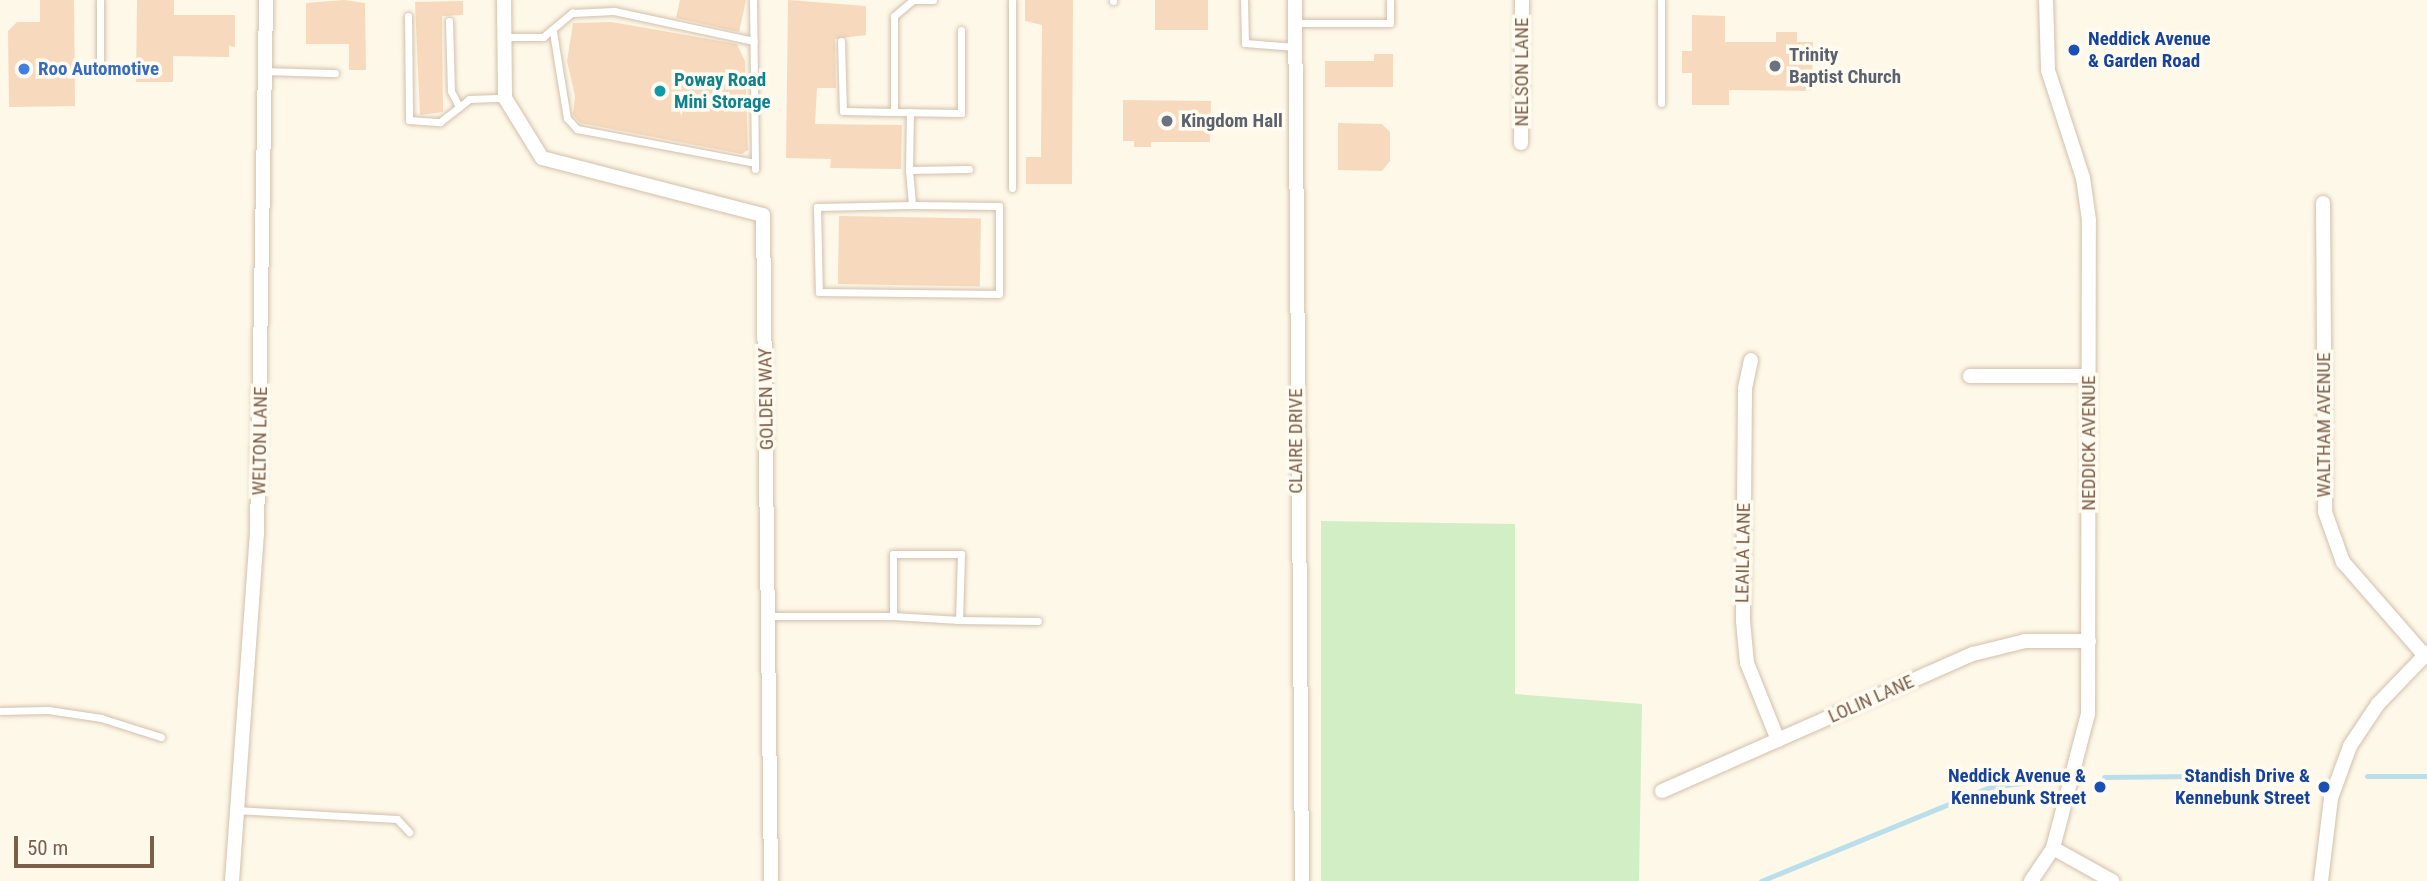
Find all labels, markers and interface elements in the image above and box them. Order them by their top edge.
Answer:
street label: NELSON LANE [1511,17,1533,127]
place label: Neddick Avenue & Garden Road [2088,28,2211,72]
marker: Neddick Avenue & Garden Road [2066,42,2082,58]
place label: Trinity Baptist Church [1789,44,1901,88]
place label: Roo Automotive [38,58,159,80]
marker: Trinity Baptist Church [1767,58,1783,74]
marker: Roo Automotive [16,61,32,77]
place label: Poway Road Mini Storage [674,69,771,113]
marker: Poway Road Mini Storage [652,83,668,99]
place label: Kingdom Hall [1181,110,1283,132]
marker: Kingdom Hall [1159,113,1175,129]
street label: GOLDEN WAY [754,348,778,450]
street label: WALTHAM AVENUE [2313,352,2335,498]
street label: NEDDICK AVENUE [2078,375,2100,511]
street label: WELTON LANE [248,386,272,496]
street label: CLAIRE DRIVE [1285,388,1307,494]
street label: LEAILA LANE [1731,503,1755,603]
street label: LOLIN LANE [1825,670,1917,728]
place label: Neddick Avenue & Kennebunk Street [1948,765,2086,809]
place label: Standish Drive & Kennebunk Street [2175,765,2310,809]
marker: Neddick Avenue & Kennebunk Street [2092,779,2108,795]
marker: Standish Drive & Kennebunk Street [2316,779,2332,795]
scale bar [18,822,158,866]
text: 50 m [27,836,68,860]

